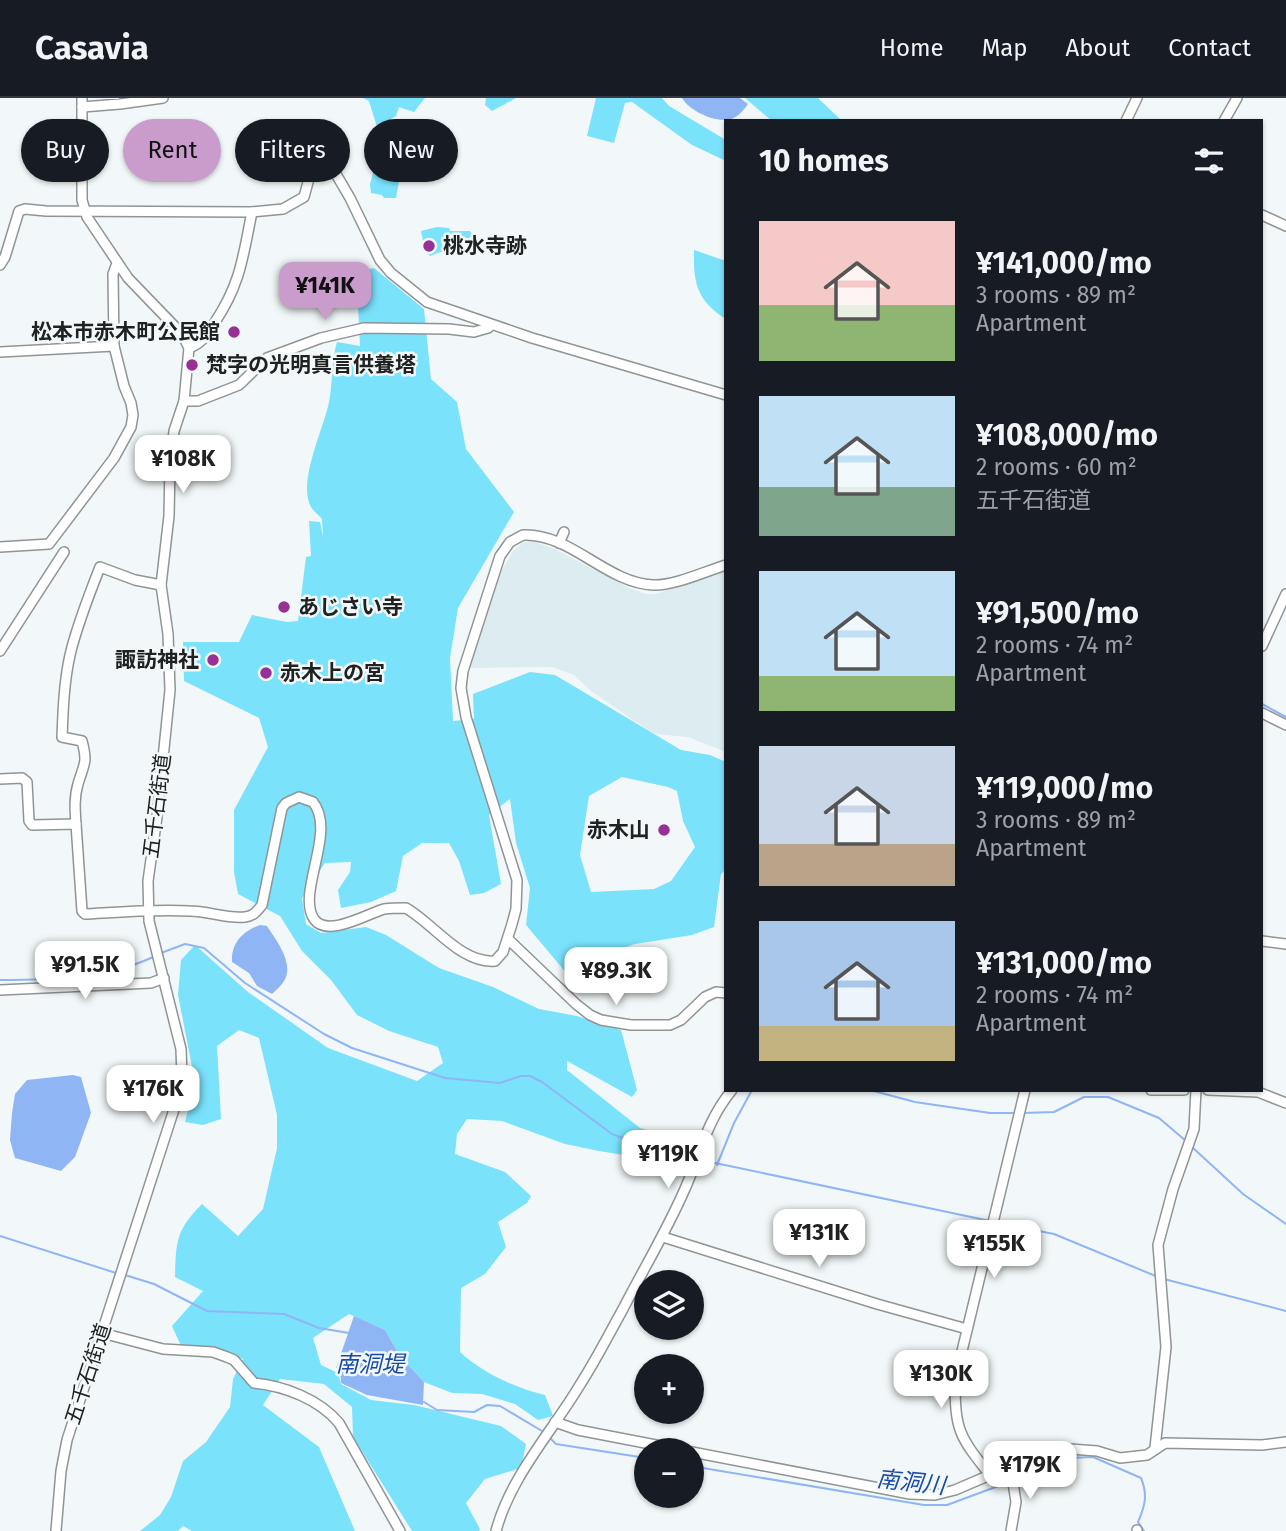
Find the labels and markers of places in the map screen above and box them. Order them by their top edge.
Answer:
place label: 桃水寺跡 [443,233,527,259]
marker: 桃水寺跡 [421,238,437,254]
pin: ¥141K [276,262,374,322]
place label: 松本市赤木町公民館 [31,319,220,345]
marker: 松本市赤木町公民館 [226,324,242,340]
place label: 梵字の光明真言供養塔 [206,352,416,378]
marker: 梵字の光明真言供養塔 [184,357,200,373]
pin: ¥108K [134,436,232,495]
place label: あじさい寺 [298,594,403,620]
marker: あじさい寺 [276,599,292,615]
place label: 諏訪神社 [115,647,199,673]
marker: 諏訪神社 [205,652,221,668]
place label: 赤木上の宮 [280,660,385,686]
marker: 赤木上の宮 [258,665,274,681]
place label: 赤木山 [587,817,650,843]
marker: 赤木山 [656,822,672,838]
pin: ¥91.5K [28,942,142,1001]
pin: ¥89.3K [559,948,673,1007]
pin: ¥176K [104,1066,202,1125]
pin: ¥119K [619,1130,717,1190]
pin: ¥131K [770,1210,868,1269]
pin: ¥155K [945,1220,1043,1280]
pin: ¥130K [892,1350,990,1410]
pin: ¥179K [981,1442,1079,1501]

